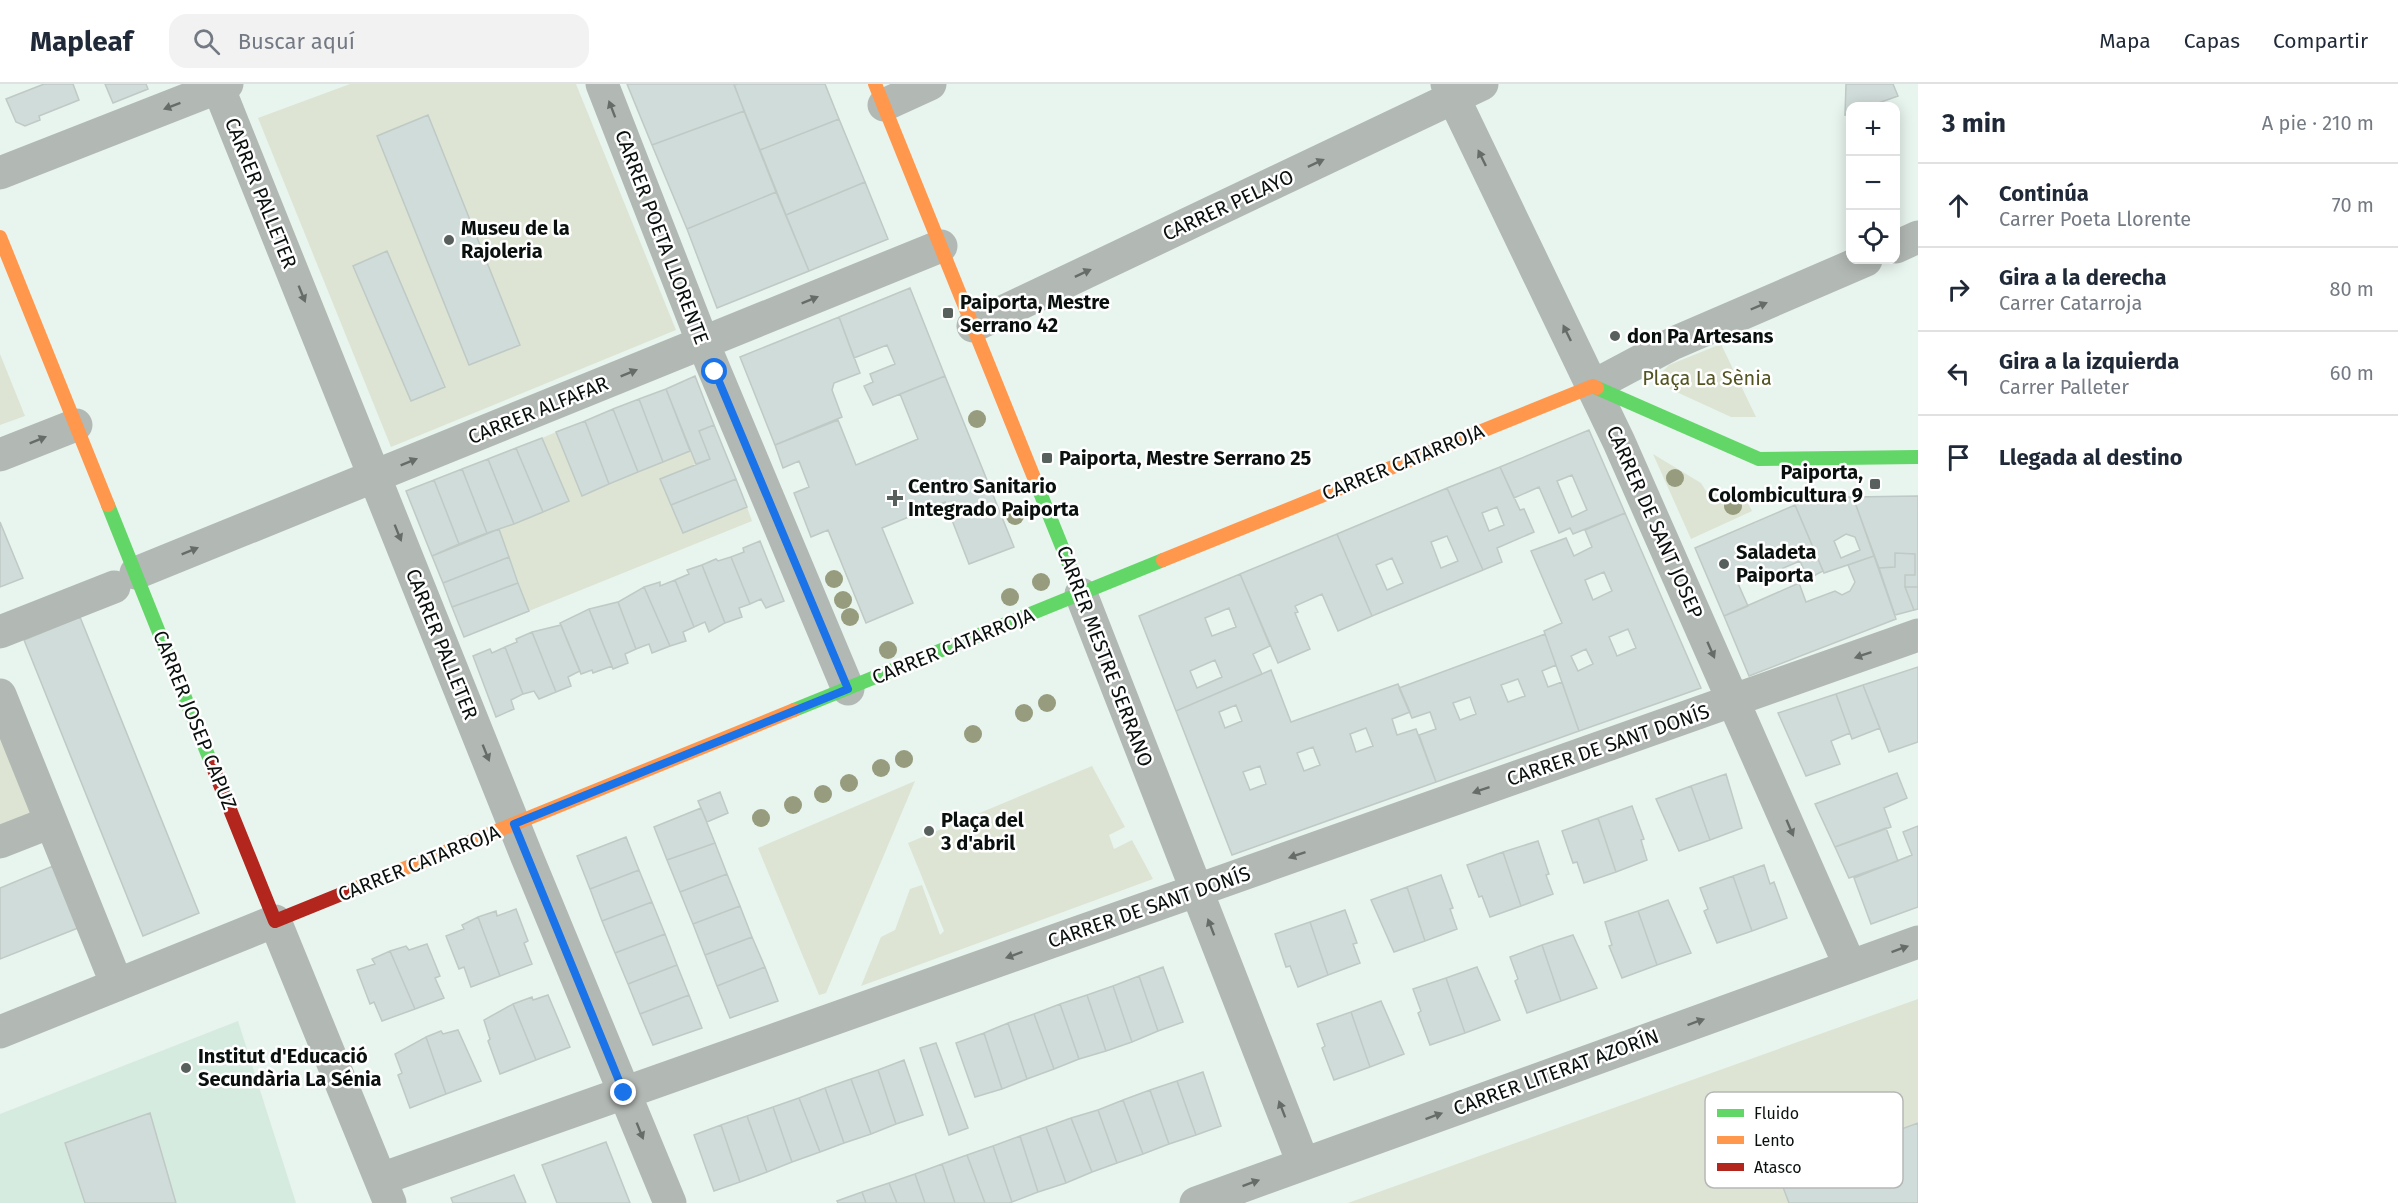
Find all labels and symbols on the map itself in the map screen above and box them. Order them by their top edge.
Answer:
one-way arrow [607,100,617,118]
one-way arrow [163,101,181,111]
street label: CARRER PALLETER [220,114,302,272]
street label: CARRER POETA LLORENTE [610,126,714,348]
one-way arrow [1477,149,1487,166]
one-way arrow [1307,158,1324,167]
street label: CARRER PELAYO [1159,164,1297,246]
place label: Museu de la Rajoleria [461,216,570,263]
marker: Museu de la Rajoleria [442,233,456,247]
one-way arrow [1074,269,1091,278]
one-way arrow [297,285,307,303]
place label: Paiporta, Mestre Serrano 42 [960,290,1110,337]
one-way arrow [801,295,819,305]
one-way arrow [1750,301,1768,310]
marker: Paiporta, Mestre Serrano 42 [941,306,955,320]
one-way arrow [1563,324,1573,342]
place label: don Pa Artesans [1627,324,1774,348]
marker: don Pa Artesans [1608,329,1622,343]
route start [701,358,727,384]
park label: Plaça La Sènia [1642,366,1772,391]
one-way arrow [620,368,638,377]
street label: CARRER ALFAFAR [464,371,612,449]
street label: CARRER CATARROJA [1318,418,1488,505]
street label: CARRER DE SANT JOSEP [1602,422,1708,622]
one-way arrow [29,435,47,444]
place label: Paiporta, Mestre Serrano 25 [1059,446,1312,470]
marker: Paiporta, Mestre Serrano 25 [1040,451,1054,465]
one-way arrow [401,457,419,467]
place label: Paiporta, Colombicultura 9 [1708,460,1863,507]
place label: Centro Sanitario Integrado Paiporta [908,474,1079,521]
marker: Paiporta, Colombicultura 9 [1868,477,1882,491]
marker: Centro Sanitario Integrado Paiporta [886,489,904,507]
one-way arrow [393,525,403,543]
place label: Saladeta Paiporta [1736,540,1817,587]
street label: CARRER MESTRE SERRANO [1052,542,1158,770]
one-way arrow [181,546,199,555]
marker: Saladeta Paiporta [1717,557,1731,571]
street label: CARRER PALLETER [401,565,483,723]
street label: CARRER CATARROJA [868,602,1038,689]
street label: CARRER JOSEP CAPUZ [148,627,242,813]
one-way arrow [1707,641,1716,658]
one-way arrow [1854,650,1872,660]
street label: CARRER DE SANT DONÍS [1504,699,1712,791]
one-way arrow [481,745,491,763]
one-way arrow [1472,786,1490,796]
place label: Plaça del 3 d'abril [940,808,1024,855]
street label: CARRER CATARROJA [334,819,504,906]
one-way arrow [1785,820,1795,838]
marker: Plaça del 3 d'abril [922,824,936,838]
one-way arrow [1288,851,1306,861]
street label: CARRER DE SANT DONÍS [1045,861,1253,953]
one-way arrow [1206,918,1215,936]
one-way arrow [1891,943,1909,953]
one-way arrow [1005,951,1023,961]
one-way arrow [1687,1016,1705,1026]
street label: CARRER LITERAT AZORÍN [1450,1024,1662,1120]
place label: Institut d'Educació Secundària La Sénia [198,1044,382,1091]
marker: Institut d'Educació Secundària La Sénia [179,1061,193,1075]
route end [610,1079,636,1105]
legend [1705,1092,1903,1188]
one-way arrow [1276,1099,1286,1117]
text: Fluido [1754,1104,1799,1123]
one-way arrow [1425,1110,1443,1120]
one-way arrow [635,1122,645,1140]
text: Lento [1754,1131,1795,1150]
text: Atasco [1754,1158,1802,1177]
one-way arrow [1242,1178,1260,1188]

